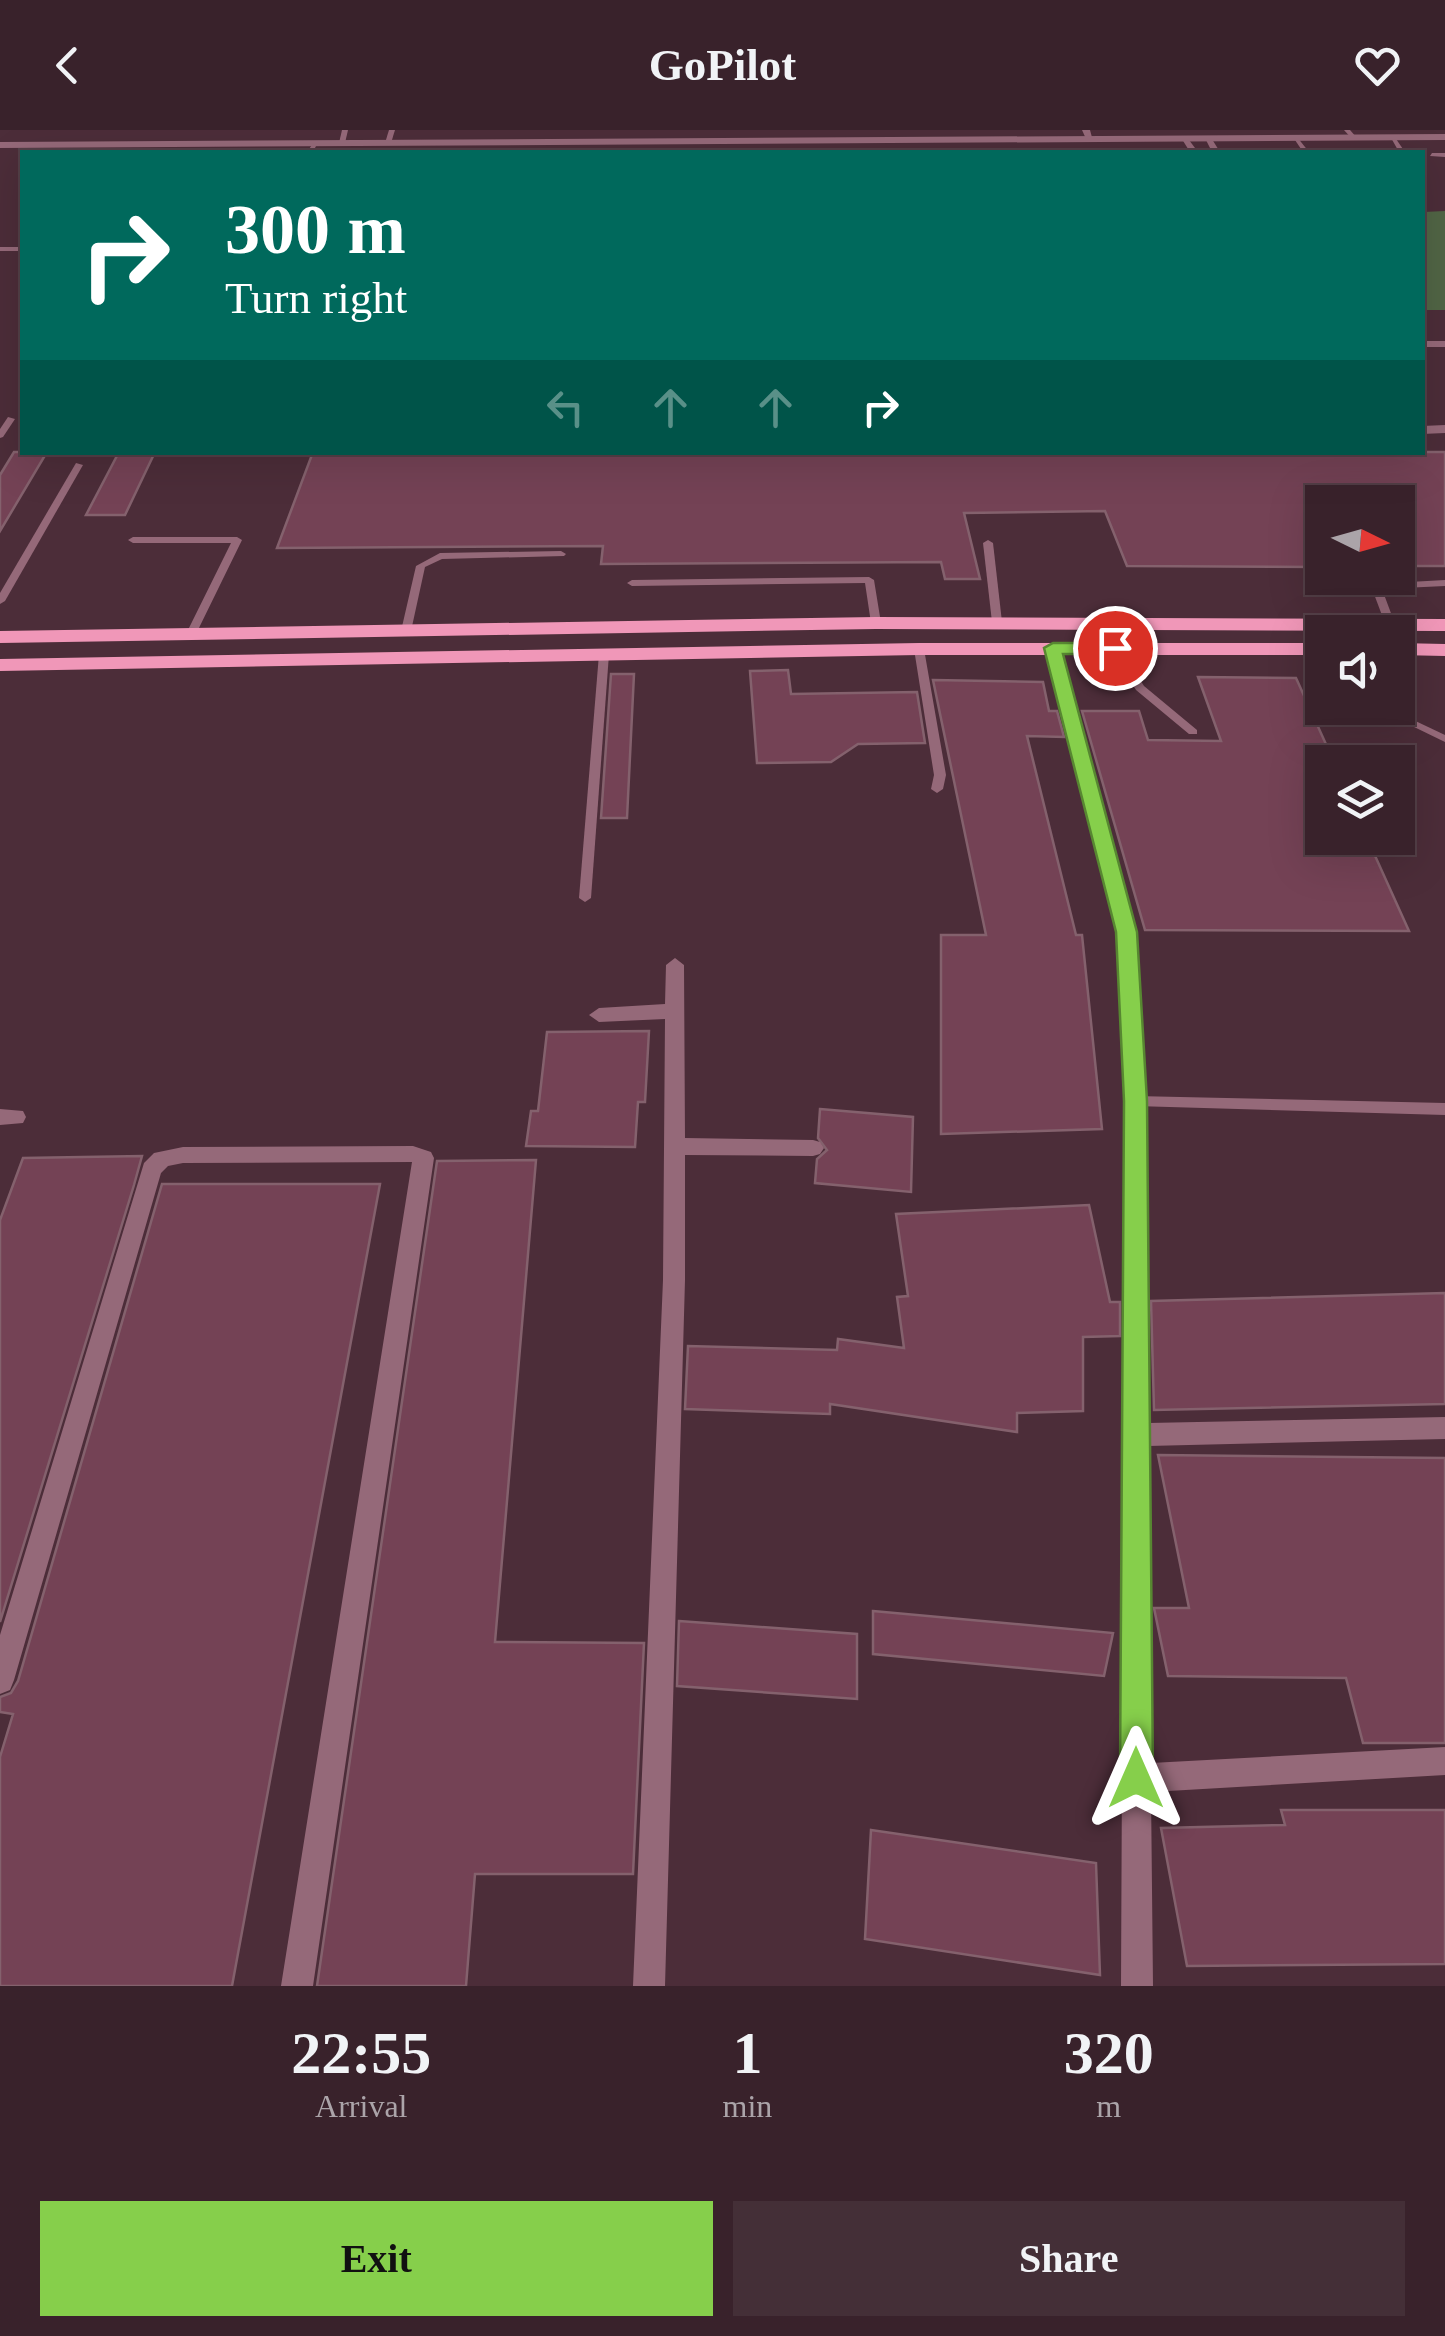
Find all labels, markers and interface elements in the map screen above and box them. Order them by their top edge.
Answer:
icon: back [40,38,95,93]
icon: heart [1350,38,1405,93]
text: GoPilot [649,40,796,90]
icon: right [60,190,190,320]
text: 300 m [225,191,406,268]
text: Turn right [225,273,407,323]
icon: left [538,380,593,435]
icon: ahead [643,380,698,435]
icon: ahead [748,380,803,435]
icon: right [853,380,908,435]
north arrow [1305,485,1415,595]
map controls [1305,485,1415,855]
pin [1073,606,1158,691]
button: sound [1305,615,1415,725]
icon: arrive [1088,621,1143,676]
button: layers [1305,745,1415,855]
position arrow [1084,1726,1188,1830]
text: 22:55 [291,2020,431,2086]
text: 1 [732,2020,762,2086]
text: 320 [1064,2020,1154,2086]
text: Arrival [315,2088,407,2124]
text: min [723,2088,772,2124]
text: m [1096,2088,1121,2124]
button: Exit [40,2201,713,2316]
button: Share [733,2201,1405,2316]

